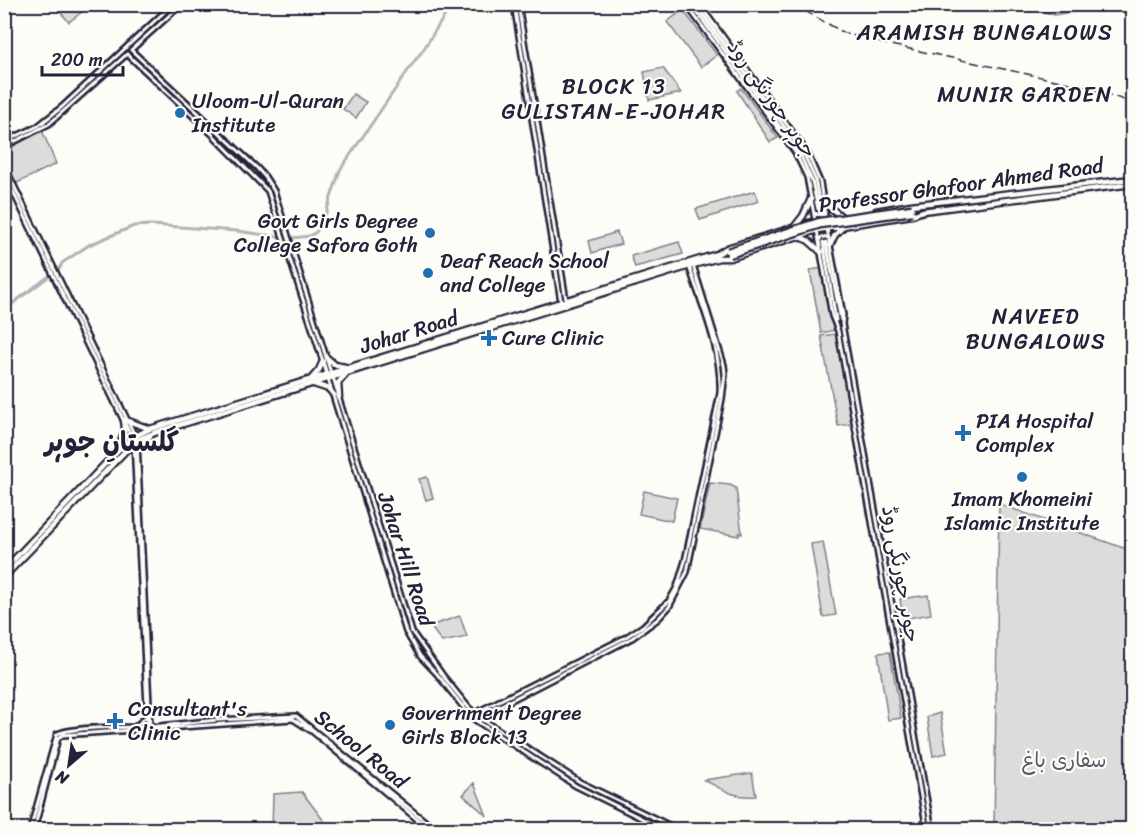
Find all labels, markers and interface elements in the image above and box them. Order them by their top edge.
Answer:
district label: ARAMISH BUNGALOWS [856,13,1113,52]
street label: جوہر چورنگی روڈ [717,31,827,167]
scale bar [42,39,123,77]
text: 200 m [51,44,103,76]
district label: BLOCK 13 GULISTAN-E-JOHAR [502,67,726,131]
district label: MUNIR GARDEN [937,75,1113,114]
place label: Uloom-Ul-Quran Institute [191,82,344,144]
marker: Uloom-Ul-Quran Institute [173,106,187,120]
street label: Professor Ghafoor Ahmed Road [816,146,1108,224]
place label: Govt Girls Degree College Safora Goth [234,202,418,264]
marker: Govt Girls Degree College Safora Goth [423,226,437,240]
place label: Deaf Reach School and College [440,242,610,304]
marker: Deaf Reach School and College [421,266,435,280]
district label: NAVEED BUNGALOWS [966,297,1106,361]
street label: Johar Road [354,299,465,365]
place label: Cure Clinic [502,319,604,357]
marker: Cure Clinic [480,329,498,347]
place label: PIA Hospital Complex [976,402,1094,464]
district label: گلستانِ جوہر [42,418,179,466]
marker: PIA Hospital Complex [954,424,972,442]
marker: Imam Khomeini Islamic Institute [1015,470,1029,484]
place label: Imam Khomeini Islamic Institute [944,480,1099,542]
street label: Johar Hill Road [366,486,446,633]
street label: جوہر چورنگی روڈ [870,503,932,645]
place label: Consultant's Clinic [128,690,247,752]
place label: Government Degree Girls Block 13 [402,694,581,756]
street label: School Road [305,699,418,800]
marker: Consultant's Clinic [106,712,124,730]
marker: Government Degree Girls Block 13 [383,718,397,732]
north arrow [39,735,99,795]
park label: سفاری باغ [1022,741,1106,779]
text: N [49,762,75,794]

